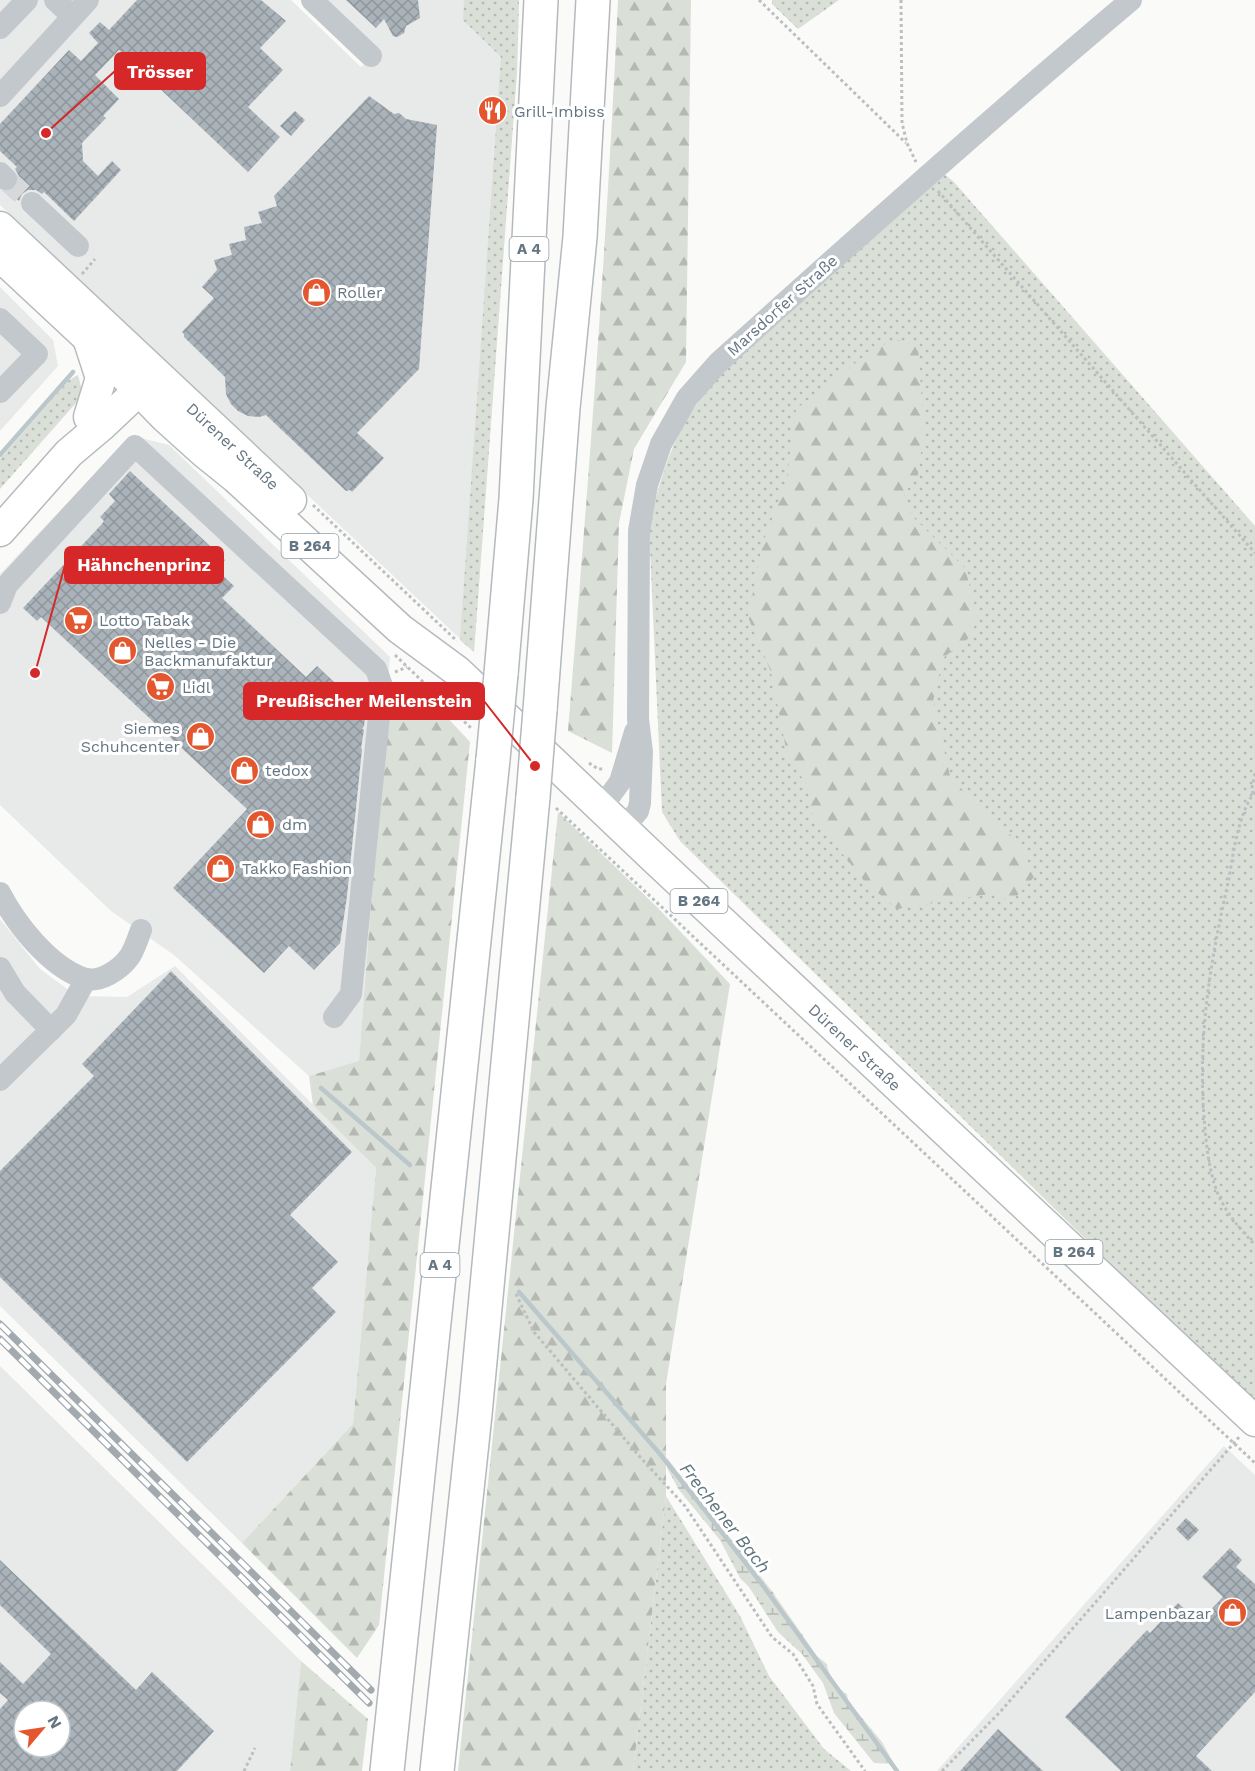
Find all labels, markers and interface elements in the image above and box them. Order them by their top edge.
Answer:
callout: Trösser [115,53,205,89]
text: Trösser [127,61,193,82]
restaurant icon: Grill-Imbiss [477,95,509,127]
place label: Grill-Imbiss [514,102,605,121]
road number: A 4 [510,237,548,261]
street label: Marsdorfer Straße [723,251,841,360]
shop icon: Roller [300,276,332,308]
place label: Roller [337,283,383,302]
street label: Dürener Straße [183,399,283,494]
road number: B 264 [282,534,338,558]
callout: Hähnchenprinz [65,547,223,583]
text: Hähnchenprinz [77,554,211,575]
supermarket icon: Lotto Tabak [62,604,94,636]
place label: Lotto Tabak [99,611,190,630]
place label: Nelles - Die Backmanufaktur [144,633,273,670]
shop icon: Nelles - Die Backmanufaktur [107,635,139,667]
supermarket icon: Lidl [145,671,177,703]
place label: Lidl [182,678,211,697]
callout: Preußischer Meilenstein [244,683,484,719]
text: Preußischer Meilenstein [256,690,472,711]
place label: Siemes Schuhcenter [81,719,180,756]
shop icon: Siemes Schuhcenter [185,721,217,753]
shop icon: tedox [228,754,260,786]
place label: tedox [265,761,309,780]
shop icon: dm [245,808,277,840]
place label: dm [282,815,307,834]
shop icon: Takko Fashion [205,852,237,884]
place label: Takko Fashion [242,859,352,878]
road number: B 264 [670,889,728,913]
street label: Dürener Straße [805,1000,905,1095]
road number: B 264 [1046,1240,1102,1264]
road number: A 4 [420,1253,460,1277]
water label: Frechener Bach [676,1458,775,1577]
shop icon: Lampenbazar [1216,1597,1248,1629]
place label: Lampenbazar [1105,1604,1211,1623]
north arrow [12,1699,72,1759]
text: N [43,1712,66,1732]

